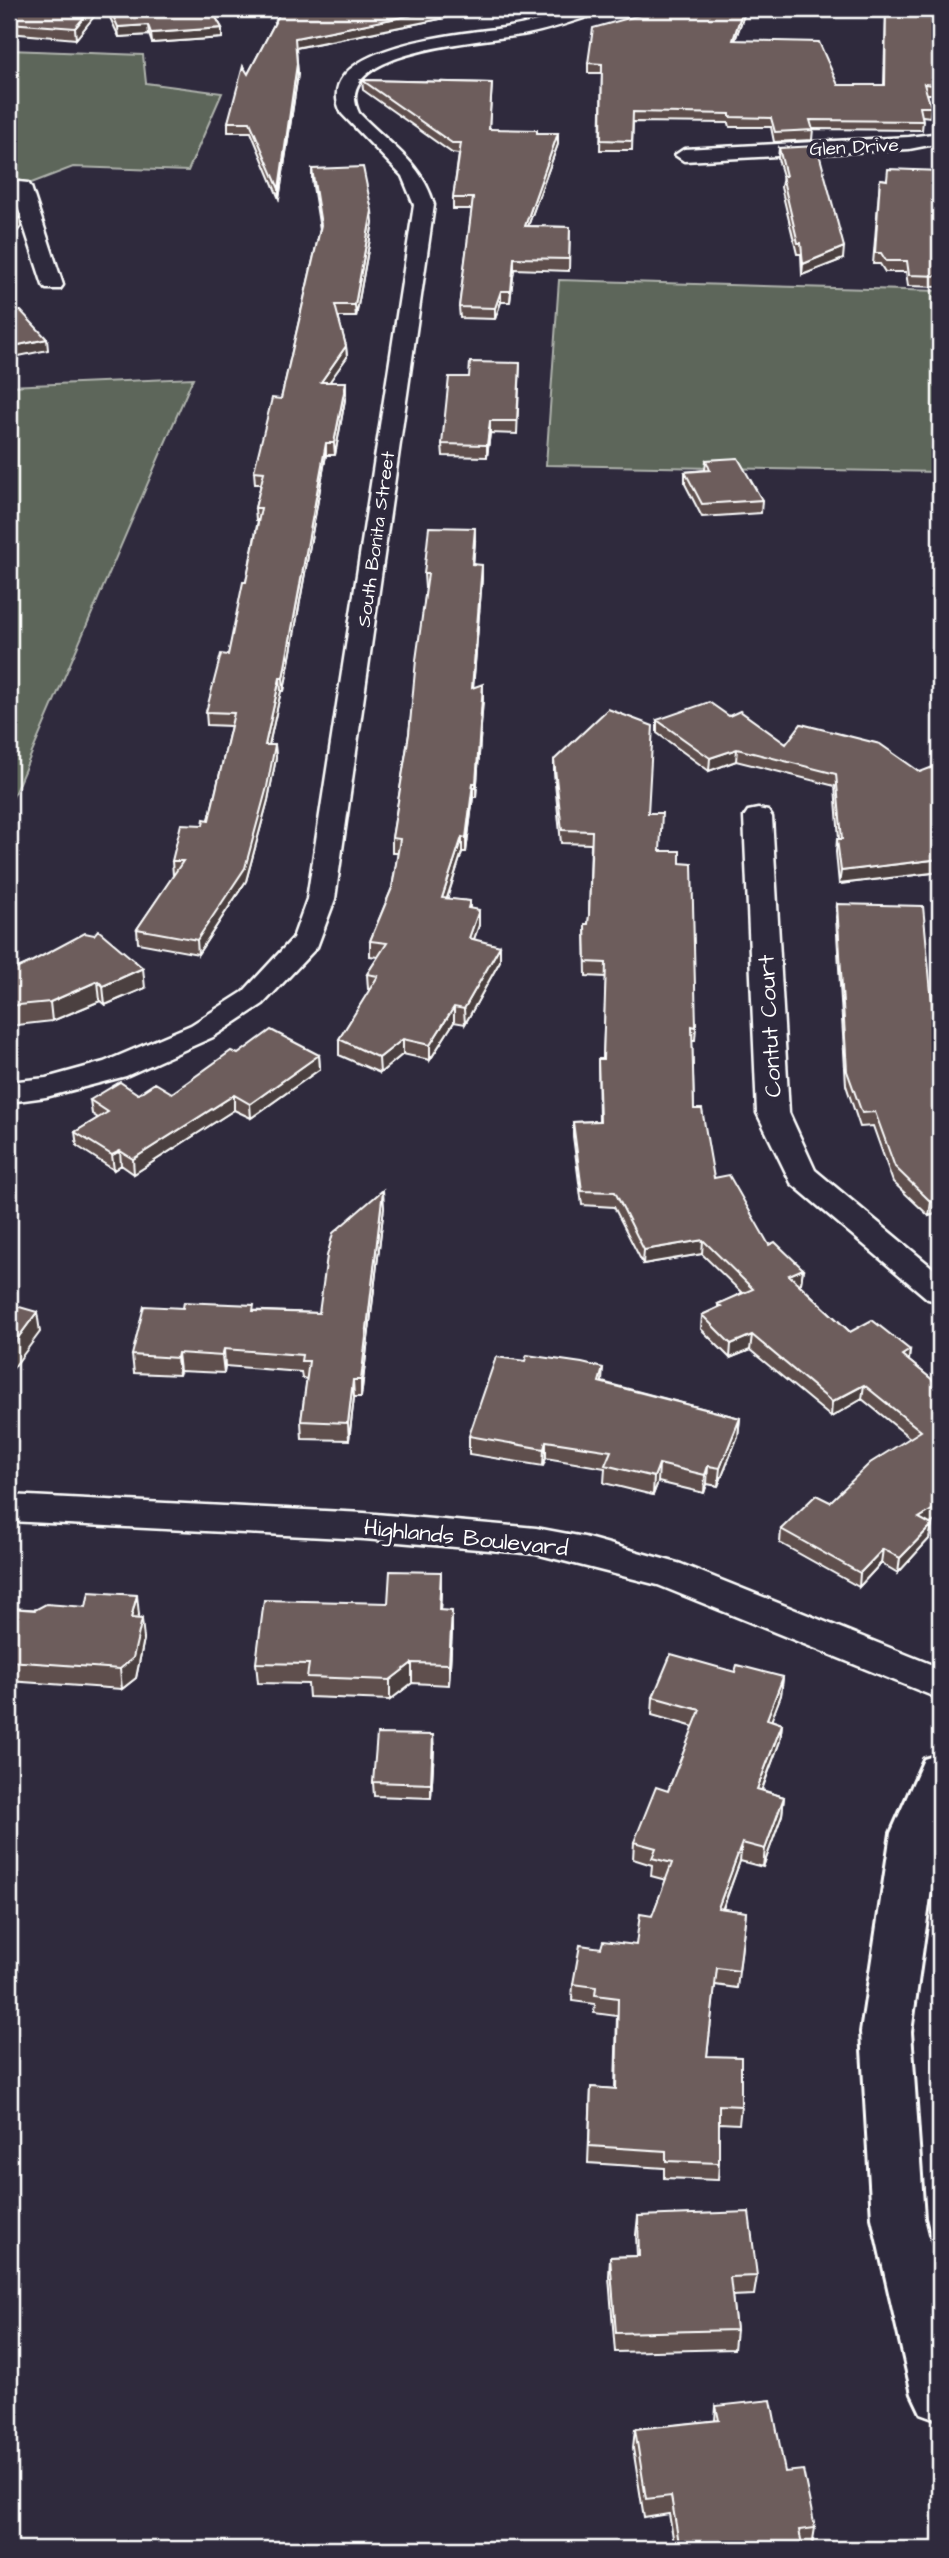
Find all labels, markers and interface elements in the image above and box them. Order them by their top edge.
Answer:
street label: Glen Drive [809,132,899,163]
street label: South Bonita Street [351,449,402,629]
street label: Contut Court [750,953,790,1098]
street label: Highlands Boulevard [362,1511,570,1566]

